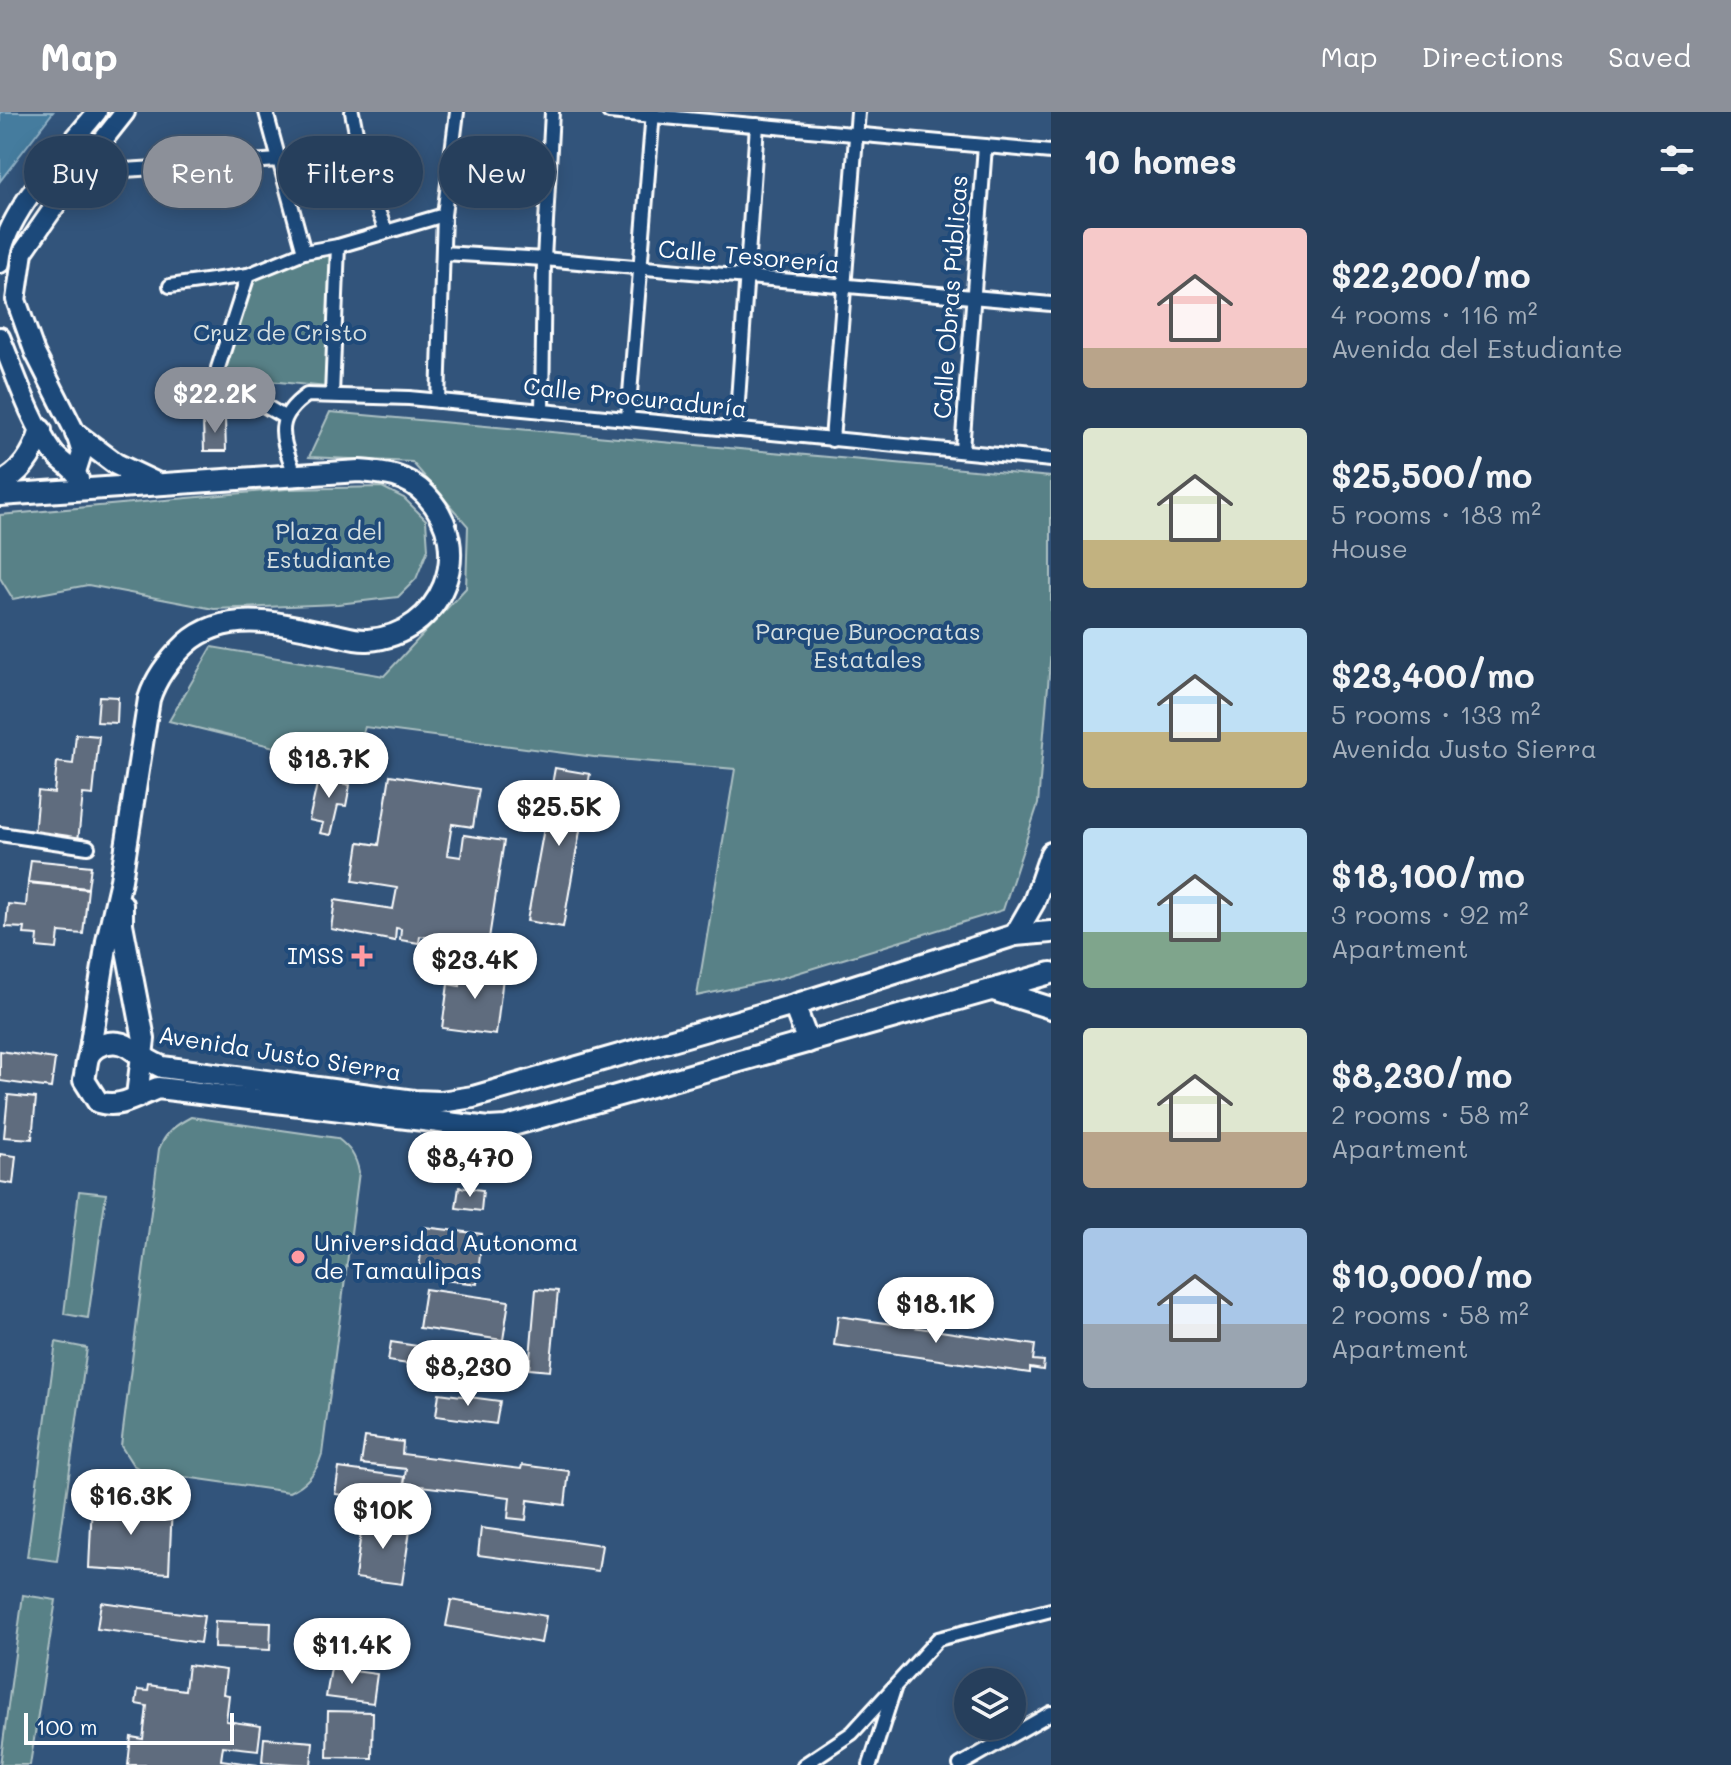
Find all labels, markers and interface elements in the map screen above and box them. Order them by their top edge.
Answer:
text: Map [40,31,118,81]
text: Map [1321,38,1378,74]
text: Directions [1422,38,1564,74]
text: Saved [1608,38,1691,74]
chip: Buy [24,136,127,208]
chip: Rent [143,136,262,208]
chip: Filters [278,136,423,208]
chip: New [439,136,555,208]
text: 10 homes [1083,138,1237,183]
icon: filters [1655,138,1699,182]
street label: Calle Obras Públicas [926,174,973,420]
street label: Calle Tesorería [657,232,841,279]
text: $22,200/mo [1331,252,1531,297]
icon: home [1147,260,1243,356]
text: 4 rooms · 116 m² [1331,297,1538,331]
park label: Cruz de Cristo [193,316,367,347]
text: Avenida del Estudiante [1331,331,1623,365]
pin: $22.2K [150,367,280,435]
street label: Calle Procuraduría [522,369,749,424]
text: $22.2K [173,376,257,410]
text: $25,500/mo [1331,452,1532,497]
icon: home [1147,460,1243,556]
text: 5 rooms · 183 m² [1331,497,1541,531]
park label: Plaza del Estudiante [266,515,392,574]
text: House [1331,531,1408,565]
park label: Parque Burocratas Estatales [755,615,981,674]
text: $23,400/mo [1331,652,1535,697]
icon: home [1147,660,1243,756]
text: 5 rooms · 133 m² [1331,697,1541,731]
text: Avenida Justo Sierra [1331,731,1597,765]
pin: $18.7K [264,732,394,800]
text: $18.7K [287,741,371,775]
pin: $25.5K [494,780,624,848]
text: $25.5K [516,789,602,823]
text: $18,100/mo [1331,852,1525,897]
icon: home [1147,860,1243,956]
text: 3 rooms · 92 m² [1331,897,1529,931]
text: Apartment [1331,931,1468,965]
pin: $23.4K [410,933,540,1001]
place label: IMSS [287,939,344,970]
text: $23.4K [431,942,519,976]
marker: IMSS [351,945,373,967]
street label: Avenida Justo Sierra [157,1018,404,1087]
text: $8,230/mo [1331,1052,1512,1097]
icon: home [1147,1060,1243,1156]
text: 2 rooms · 58 m² [1331,1097,1529,1131]
pin: $8,470 [405,1131,535,1199]
text: Apartment [1331,1131,1468,1165]
text: $8,470 [426,1140,514,1174]
place label: Universidad Autonoma de Tamaulipas [314,1226,578,1285]
marker: Universidad Autonoma de Tamaulipas [289,1248,307,1266]
text: $10,000/mo [1331,1252,1532,1297]
icon: home [1147,1260,1243,1356]
pin: $18.1K [871,1277,1001,1345]
text: $18.1K [896,1286,976,1320]
text: 2 rooms · 58 m² [1331,1297,1529,1331]
text: Apartment [1331,1331,1468,1365]
pin: $8,230 [403,1340,533,1408]
text: $8,230 [424,1349,512,1383]
pin: $16.3K [66,1469,196,1537]
text: $16.3K [89,1478,173,1512]
pin: $10K [336,1483,430,1551]
text: $10K [352,1492,414,1526]
pin: $11.4K [287,1618,417,1686]
text: $11.4K [312,1627,392,1661]
map controls [954,1668,1026,1740]
button: layers [954,1668,1026,1740]
scale bar [24,1709,234,1745]
text: 100 m [36,1712,98,1741]

